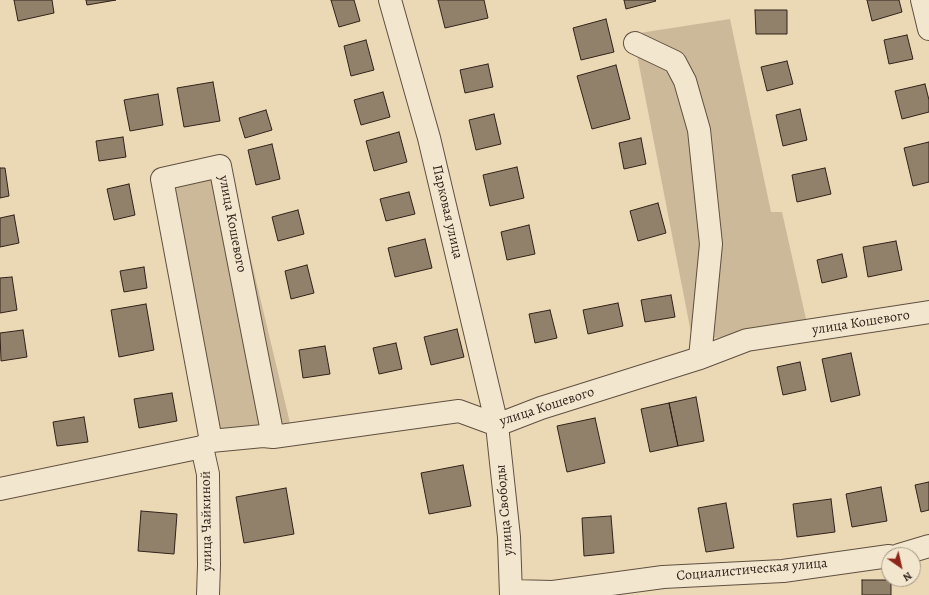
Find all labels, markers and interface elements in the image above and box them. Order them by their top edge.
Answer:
street label: Парковая улица [428,163,466,261]
street label: улица Кошевого [214,174,250,274]
street label: улица Кошевого [811,307,911,339]
street label: улица Кошевого [498,384,596,430]
street label: улица Свободы [493,464,517,556]
street label: улица Чайкиной [198,471,216,571]
north arrow [881,547,921,587]
street label: Социалистическая улица [676,555,828,585]
text: N [900,568,915,585]

